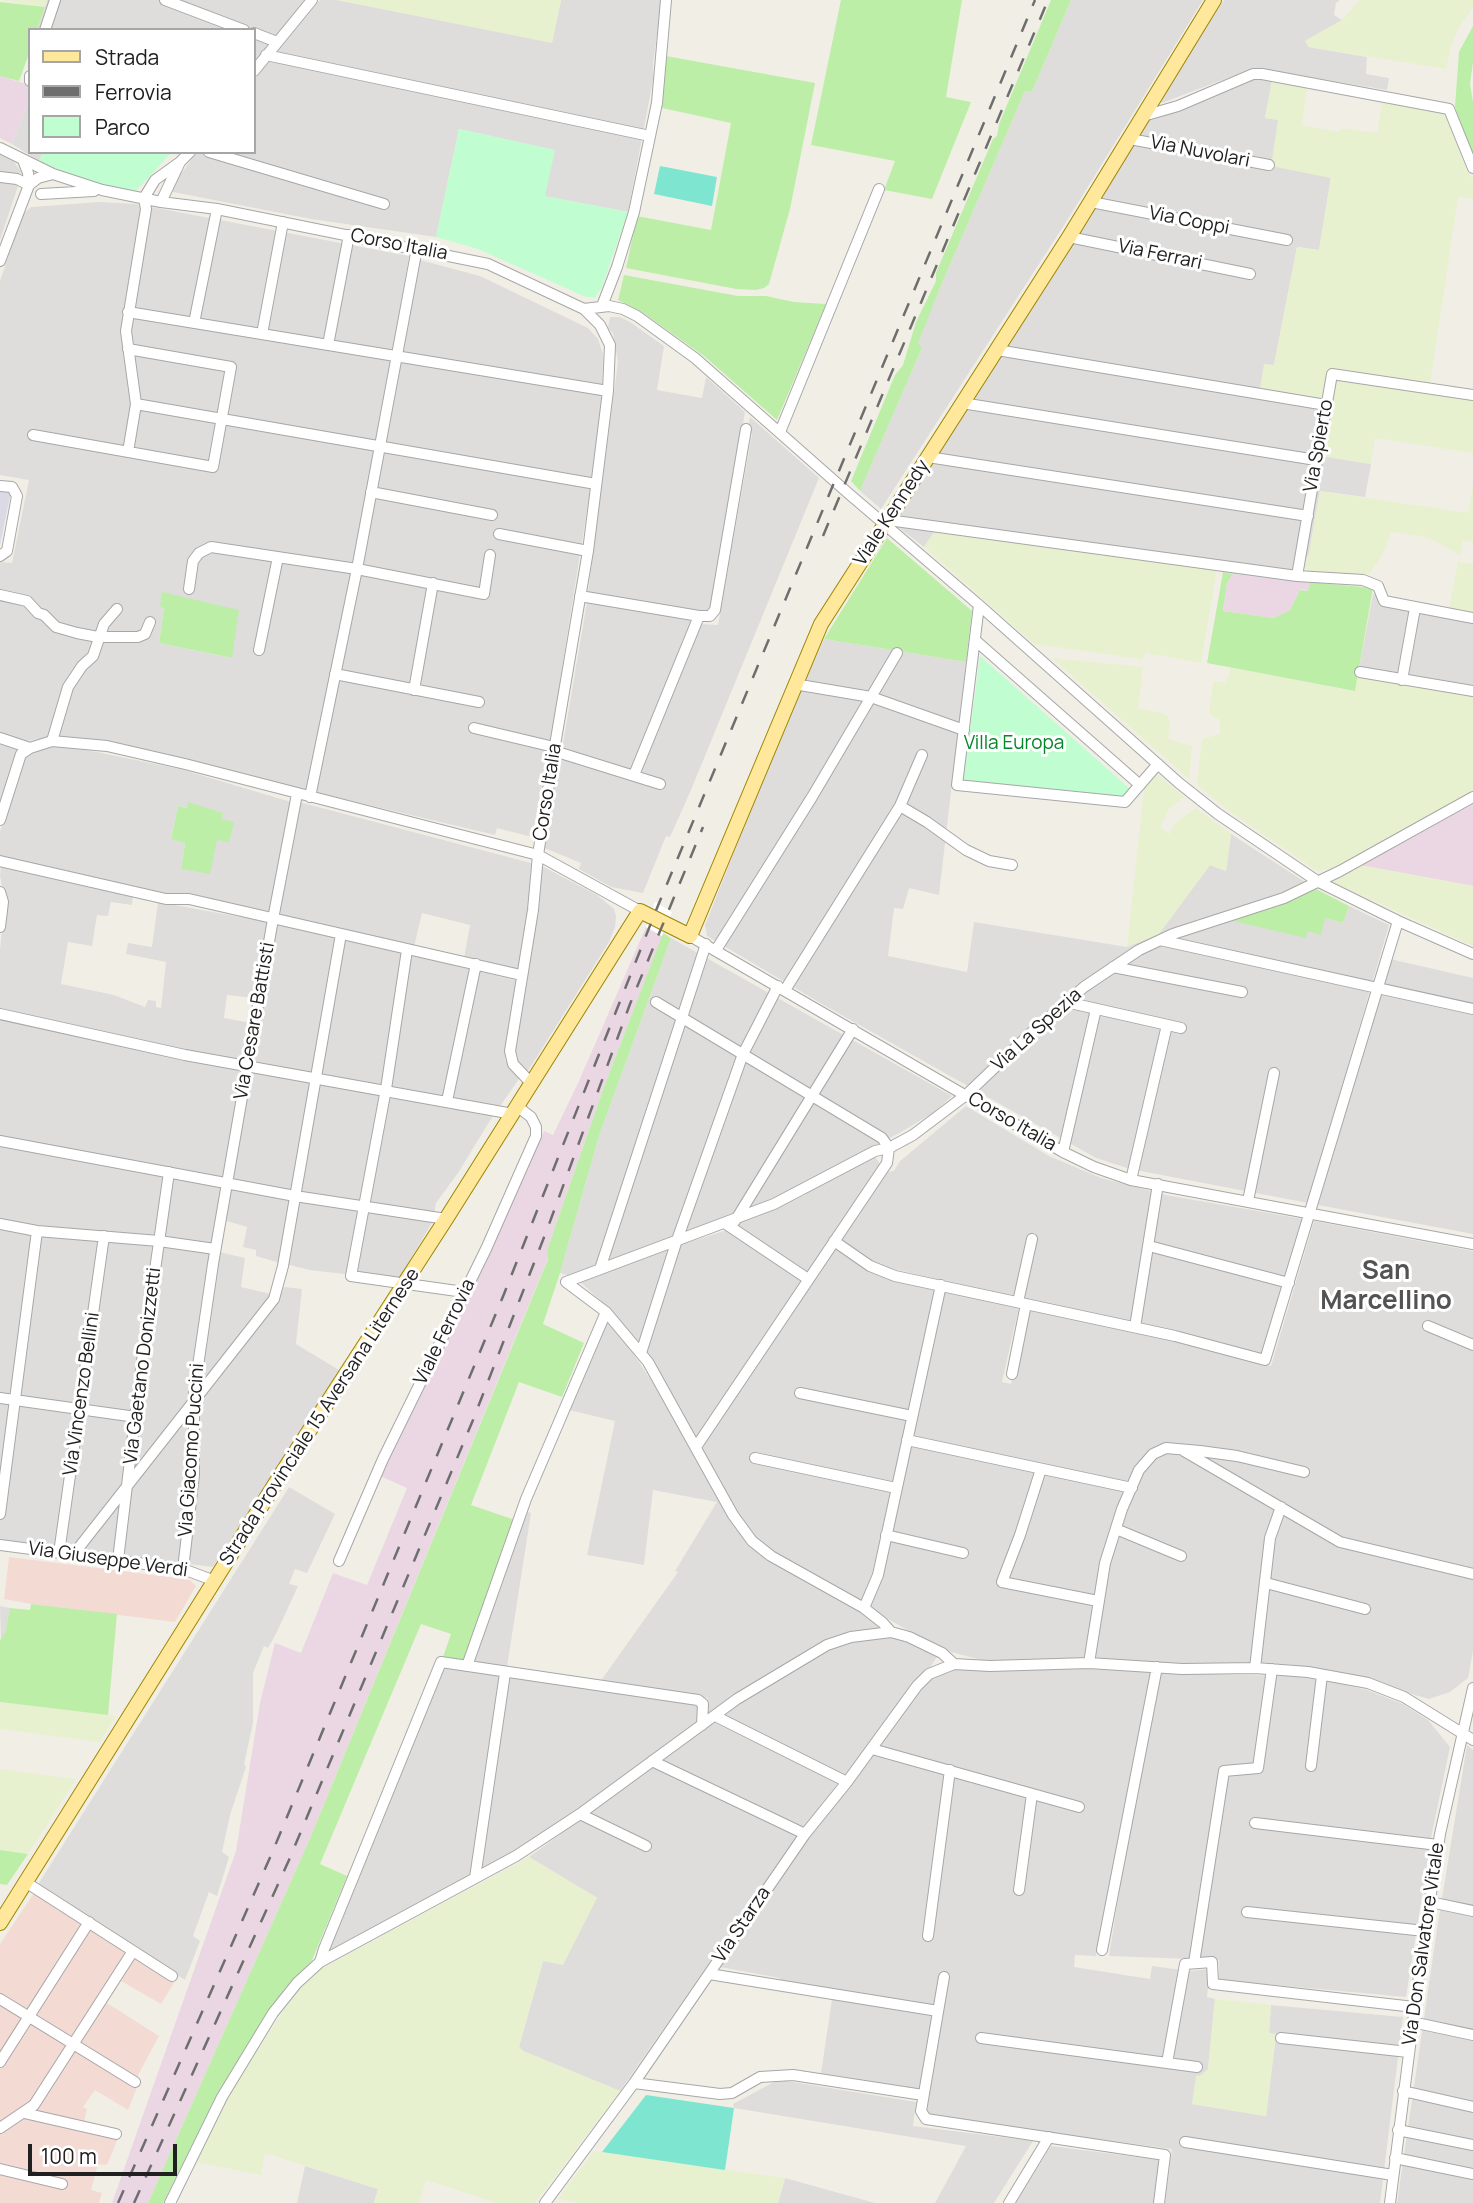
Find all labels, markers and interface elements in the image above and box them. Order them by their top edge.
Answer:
legend [28,28,256,154]
text: Strada [95,43,159,71]
text: Ferrovia [95,78,172,106]
text: Parco [95,113,150,141]
street label: Via Nuvolari [1148,131,1252,173]
street label: Via Coppi [1147,202,1231,240]
street label: Corso Italia [349,224,449,266]
street label: Via Ferrari [1116,235,1204,275]
street label: Via Spierto [1300,398,1338,494]
street label: Viale Kennedy [849,456,935,570]
park label: Villa Europa [964,733,1064,755]
street label: Corso Italia [529,742,567,842]
street label: Via Cesare Battisti [230,941,280,1101]
street label: Via La Spezia [987,984,1087,1076]
street label: Corso Italia [964,1088,1060,1156]
district label: San Marcellino [1320,1256,1452,1318]
street label: Strada Provinciale 15 Aversana Liternese [215,1264,425,1570]
street label: Via Gaetano Donizzetti [120,1266,166,1466]
street label: Viale Ferrovia [410,1275,480,1389]
street label: Via Vincenzo Bellini [59,1311,105,1477]
street label: Via Giacomo Puccini [175,1362,209,1538]
street label: Via Giuseppe Verdi [27,1538,189,1582]
street label: Via Don Salvatore Vitale [1398,1841,1450,2047]
street label: Via Starza [708,1883,776,1967]
scale bar [32,2130,180,2174]
text: 100 m [41,2142,97,2170]

